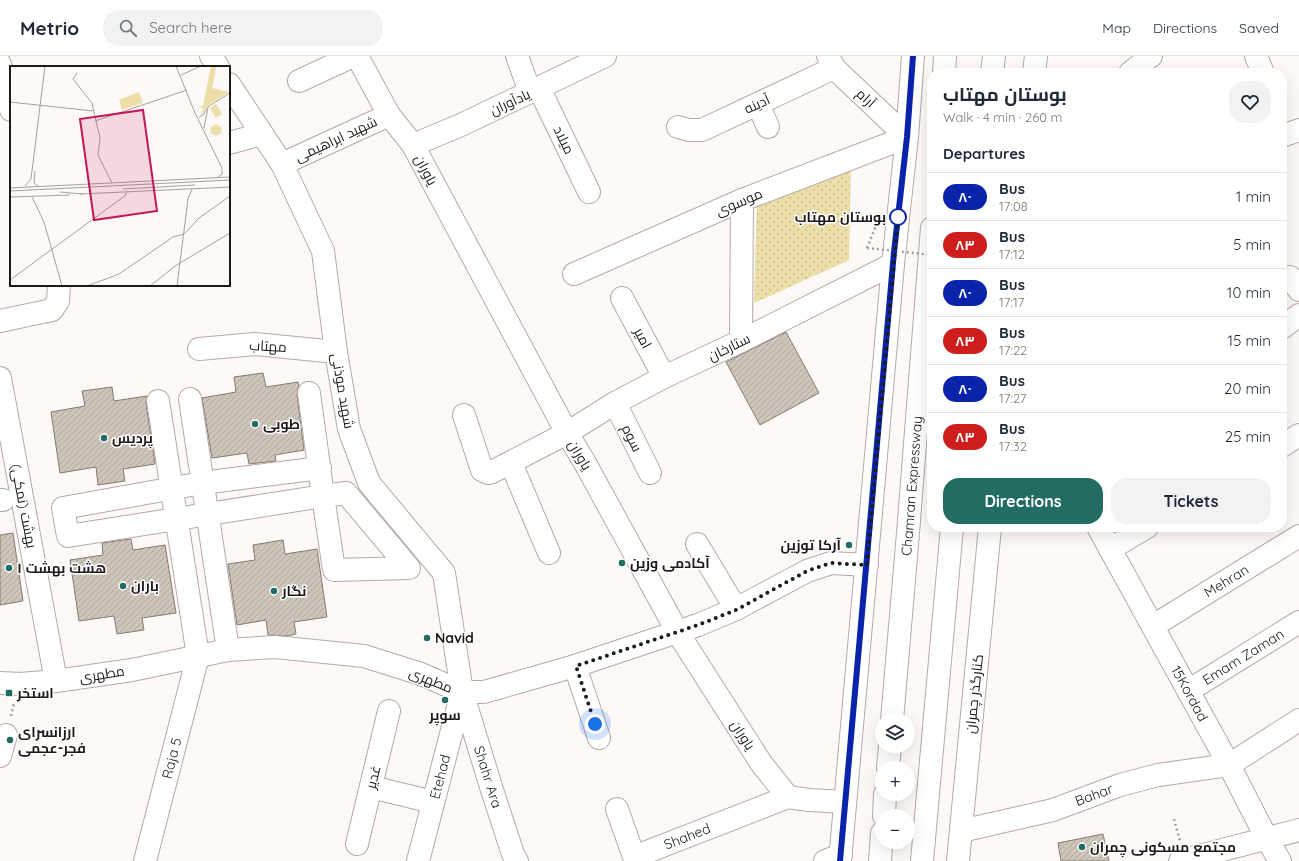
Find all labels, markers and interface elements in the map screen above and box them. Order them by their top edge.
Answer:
search box [103,10,383,46]
text: Metrio [20,16,79,40]
icon: search [117,17,139,39]
text: Search here [149,18,232,37]
text: Map [1102,19,1131,37]
text: Directions [1153,19,1217,37]
text: Saved [1239,19,1279,37]
inset map [10,66,230,286]
button: heart [1229,81,1271,123]
text: بوستان مهتاب [943,82,1067,106]
street label: یادآوران [487,85,533,119]
street label: آرام [852,85,880,112]
street label: آدینه [741,90,773,118]
text: Walk · 4 min · 260 m [943,109,1062,125]
street label: شهید ابراهیمی [292,112,380,166]
street label: میلاد [549,123,579,157]
text: Departures [943,144,1025,163]
street label: یاوران [410,152,442,189]
text: Bus [999,179,1025,198]
street label: موسوی [713,184,765,220]
text: 1 min [1236,187,1271,206]
text: ۸۰ [958,188,972,206]
text: 17:08 [999,198,1028,214]
place label: بوستان مهتاب [795,208,886,226]
marker: بوستان مهتاب [889,208,907,226]
text: Bus [999,227,1025,246]
text: 5 min [1233,235,1271,254]
text: ۸۳ [955,236,975,254]
text: 17:12 [999,246,1025,262]
text: Bus [999,275,1025,294]
text: 10 min [1227,283,1271,302]
text: ۸۰ [958,284,972,302]
text: 17:17 [999,294,1024,310]
text: Bus [999,323,1025,342]
street label: امیر [630,324,656,352]
street label: ستارخان [705,329,753,365]
text: 15 min [1228,331,1271,350]
text: ۸۳ [955,332,975,350]
street label: مهتاب [249,336,287,356]
text: 17:22 [999,342,1027,358]
street label: شهید موذنی [328,352,358,430]
text: Bus [999,371,1025,390]
text: 20 min [1224,379,1271,398]
text: ۸۰ [958,380,972,398]
text: 17:27 [999,390,1027,406]
place label: طوبی [263,415,300,433]
street label: Chamran Expressway [897,415,926,557]
marker: طوبی [250,419,260,429]
text: Bus [999,419,1025,438]
street label: سوم [617,421,646,455]
text: 25 min [1225,427,1271,446]
text: ۸۳ [955,428,975,446]
place label: پردیس [112,429,153,449]
marker: پردیس [99,433,109,443]
street label: یاوران [564,437,596,474]
text: 17:32 [999,438,1027,454]
street label: بهشت (نمکی) [7,462,41,550]
button: Directions [943,478,1103,524]
button: Tickets [1111,478,1271,524]
place label: آرکا توزین [781,536,842,554]
marker: آرکا توزین [844,540,854,550]
place label: آکادمی وزین [630,554,710,572]
marker: آکادمی وزین [617,558,627,568]
place label: هشت بهشت ۱ [17,559,106,577]
street label: Mehran [1201,560,1252,601]
marker: هشت بهشت ۱ [4,563,14,573]
place label: باران [131,577,159,595]
marker: باران [118,581,128,591]
place label: نگار [281,582,306,600]
marker: نگار [269,586,279,596]
street label: Emam Zaman [1199,625,1287,689]
place label: Navid [435,629,474,647]
marker: Navid [422,633,432,643]
street label: کنارگذر چمران [961,653,988,735]
street label: مطهری [78,662,126,686]
street label: 15Kordad [1167,662,1212,725]
street label: مطهری [407,663,455,697]
place label: استخر [16,684,54,702]
marker: استخر [4,688,14,698]
marker: سوپر [440,695,450,705]
place label: سوپر [428,706,461,726]
map controls [875,713,915,849]
button: layers [875,713,915,753]
your location [585,714,605,734]
street label: یاوران [727,717,759,754]
place label: ارزانسرای فجر-عجمی [18,723,86,757]
marker: ارزانسرای فجر-عجمی [5,735,15,745]
street label: Raja 5 [158,736,185,781]
street label: Shahr Ara [470,744,506,810]
street label: Etehad [425,753,454,801]
button: + [875,761,915,801]
street label: غدیر [361,763,385,792]
street label: Bahar [1072,779,1116,810]
button: − [875,809,915,849]
street label: Shahed [661,819,713,853]
place label: مجتمع مسکونی چمران [1090,838,1236,858]
marker: مجتمع مسکونی چمران [1077,842,1087,852]

